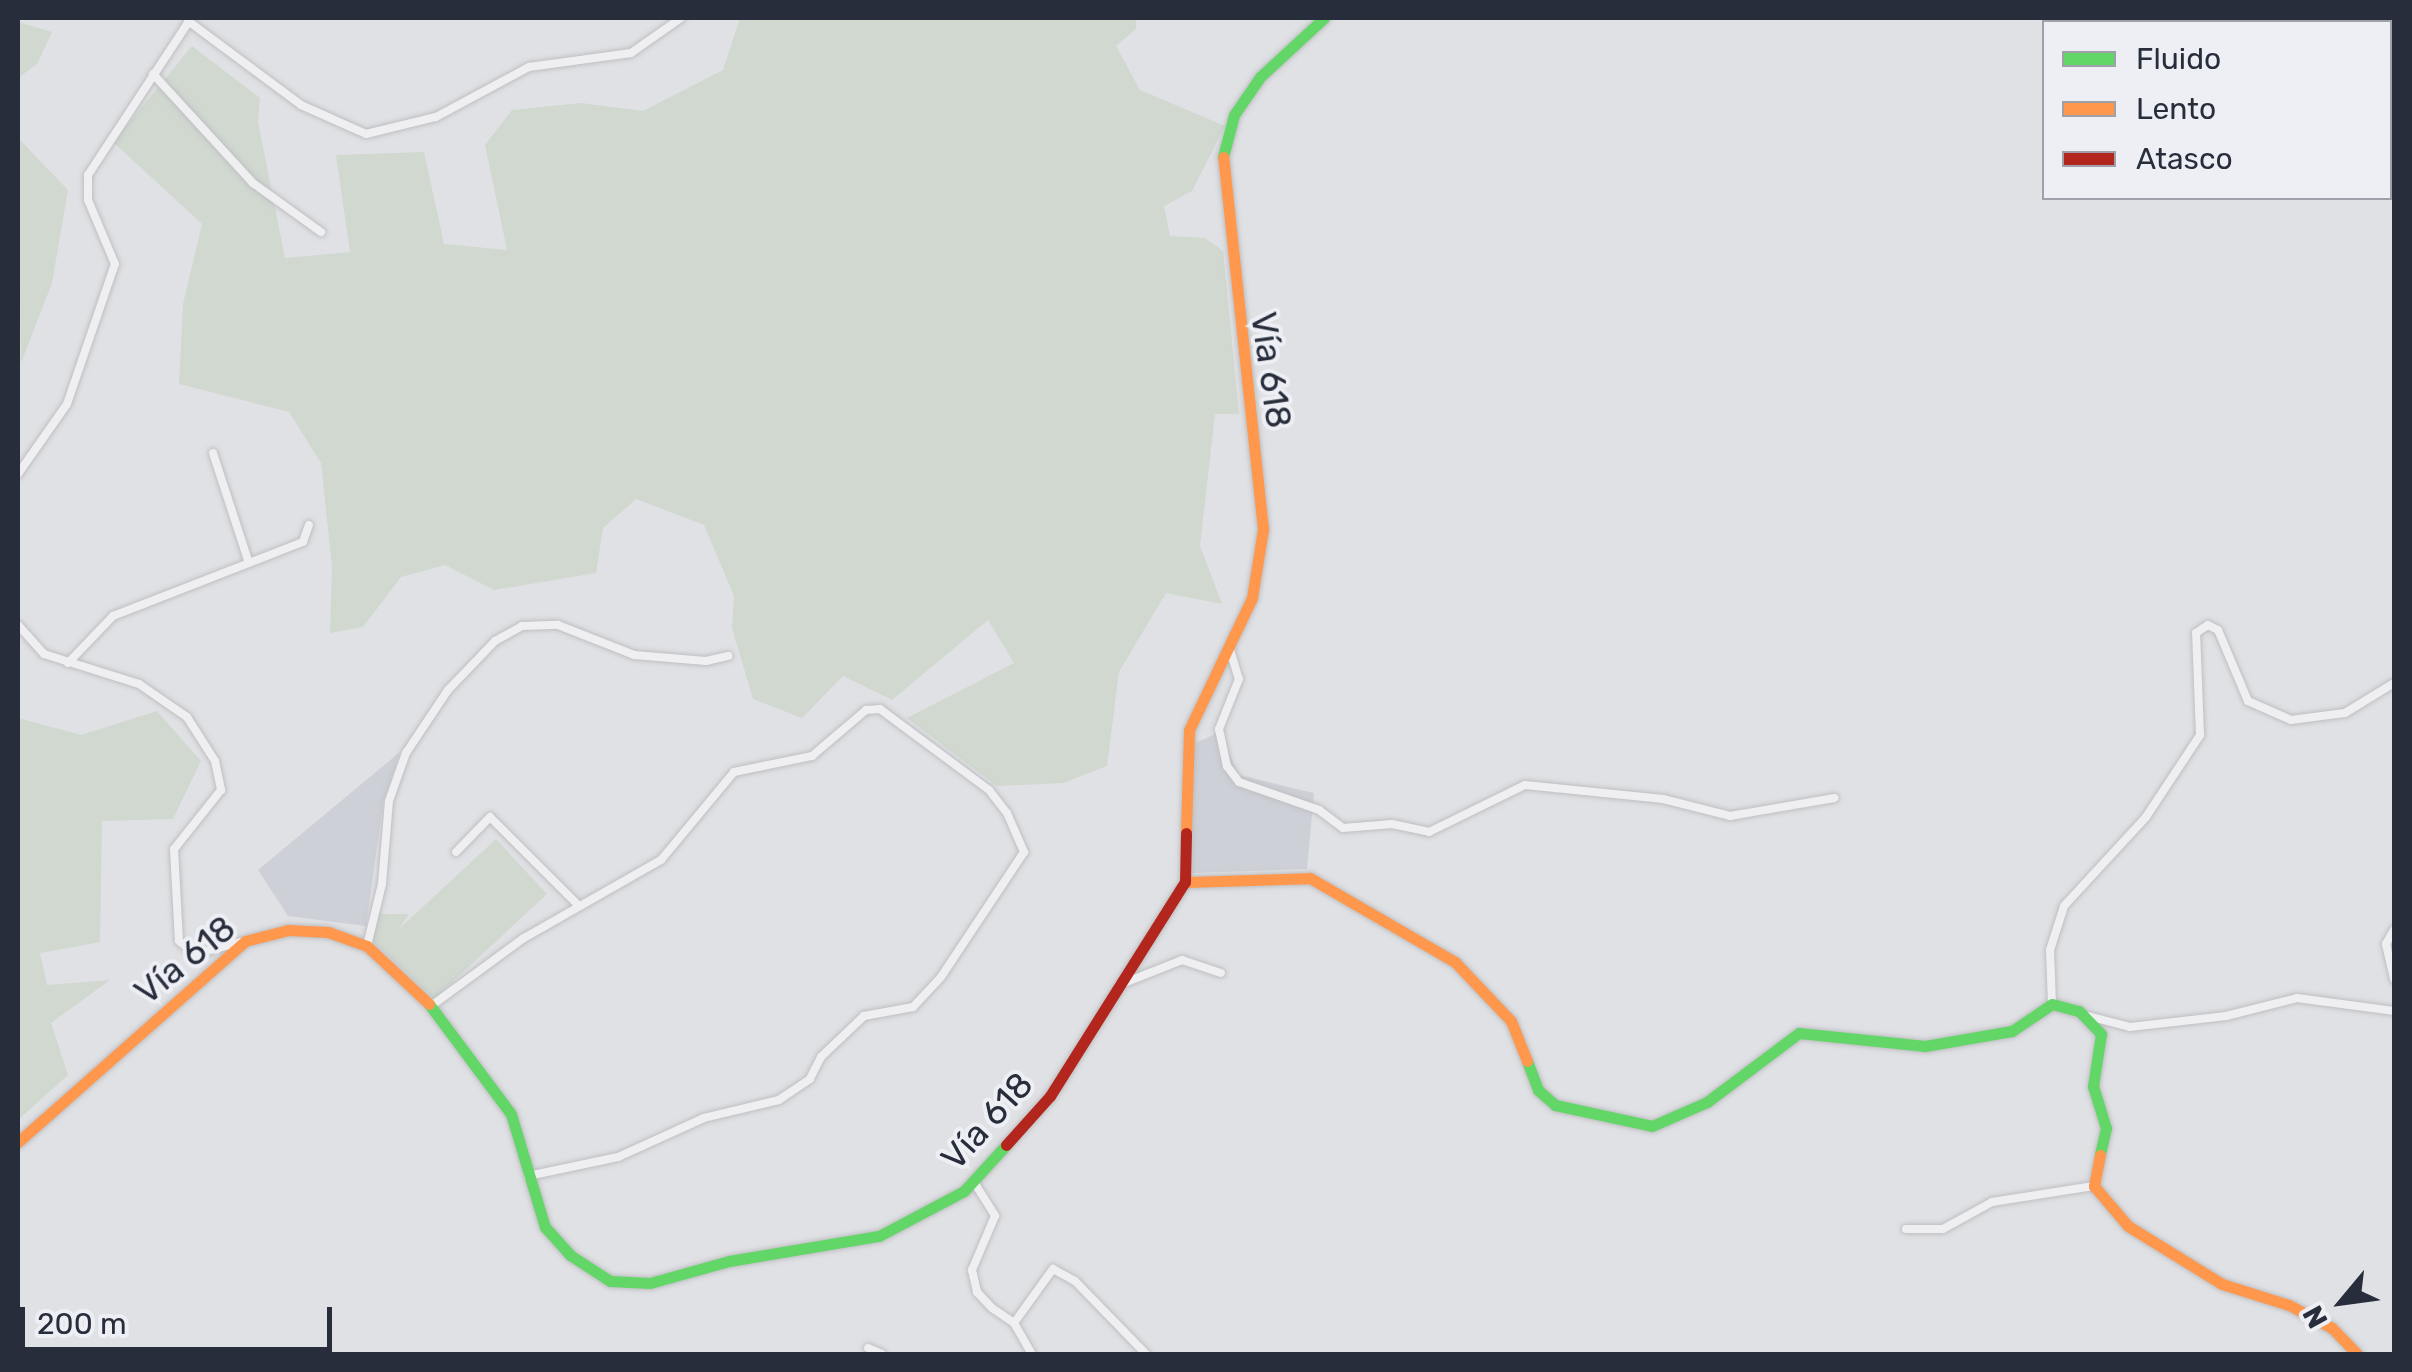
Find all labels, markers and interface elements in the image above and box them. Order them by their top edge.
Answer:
legend [2042,20,2392,200]
text: Fluido [2136,41,2221,77]
text: Lento [2136,91,2216,127]
text: Atasco [2136,141,2233,177]
street label: Vía 618 [1242,309,1300,431]
street label: Vía 618 [126,907,244,1013]
street label: Vía 618 [932,1064,1042,1178]
north arrow [2292,1252,2392,1352]
scale bar [25,1287,338,1349]
text: N [2296,1300,2335,1334]
text: 200 m [37,1306,127,1342]

